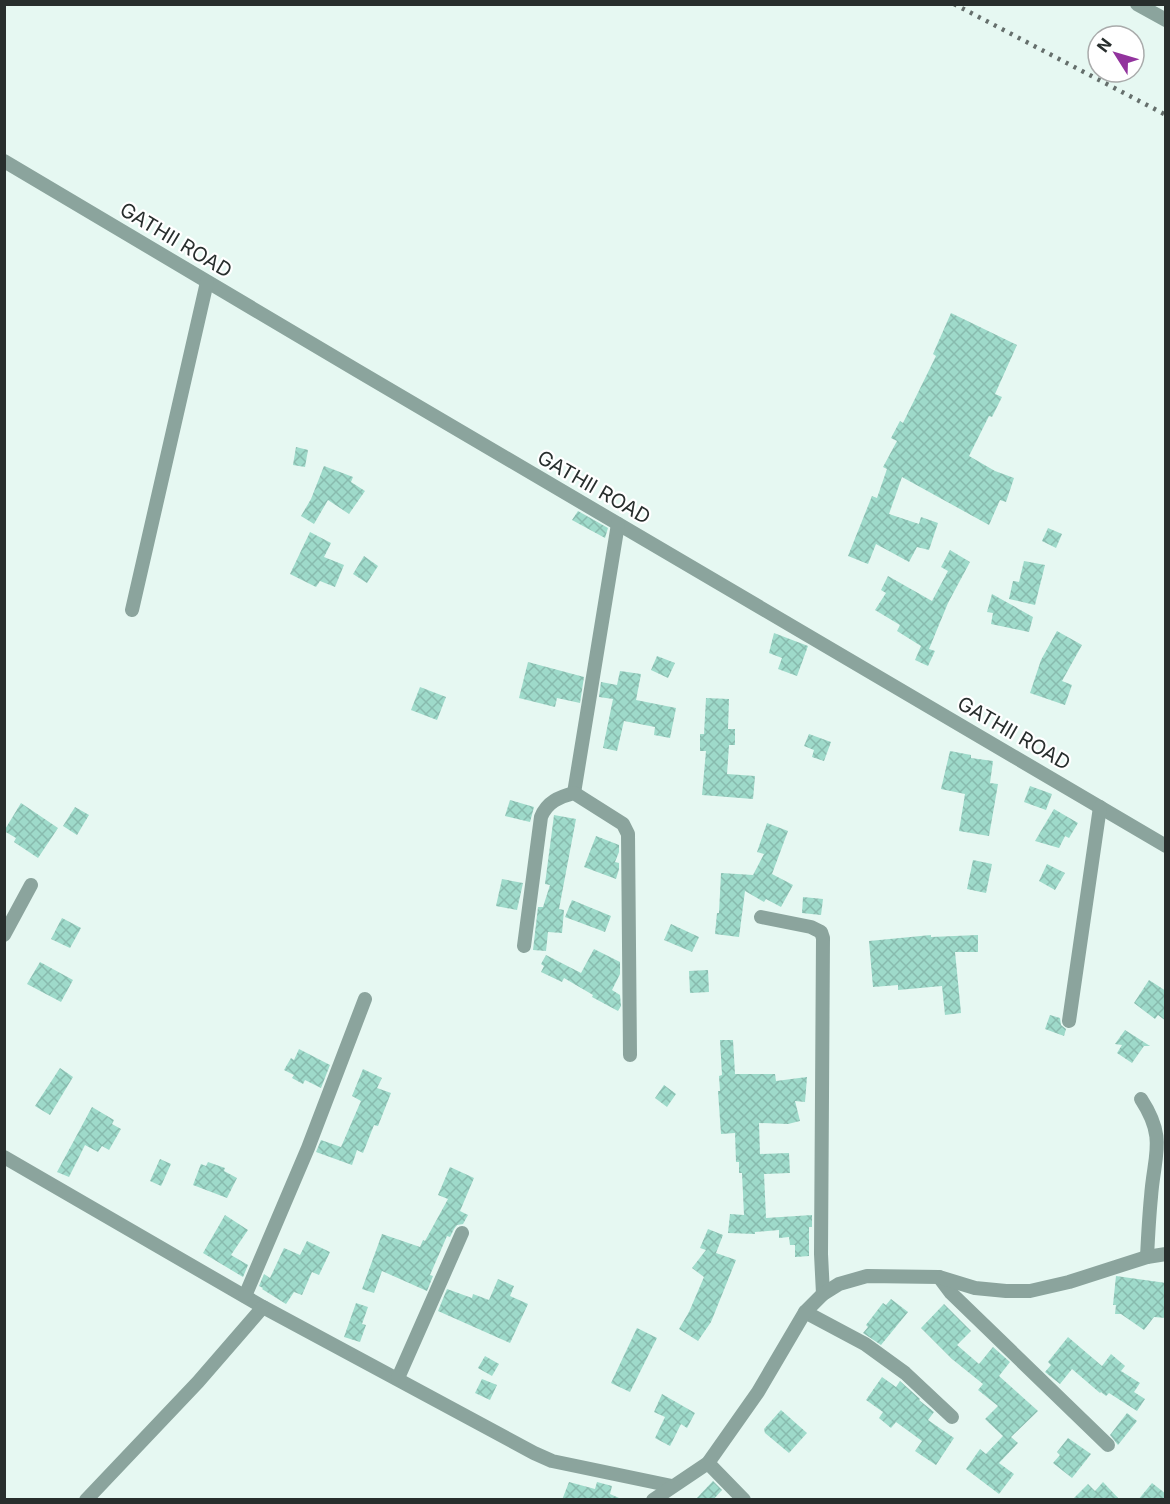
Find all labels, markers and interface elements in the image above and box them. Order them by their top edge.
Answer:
north arrow [1086,24,1146,84]
text: N [1092,34,1116,56]
street label: GATHII ROAD [116,197,236,283]
street label: GATHII ROAD [533,445,655,529]
street label: GATHII ROAD [953,691,1075,775]

